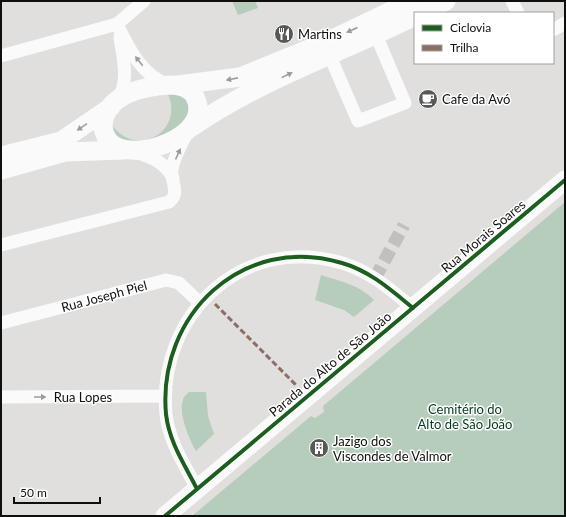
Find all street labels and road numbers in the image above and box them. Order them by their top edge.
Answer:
street label: Rua Morais Soares [438,196,529,276]
street label: Rua Joseph Piel [59,277,149,315]
street label: Parada do Alto de São João [266,308,394,420]
street label: Rua Lopes [54,389,112,405]

